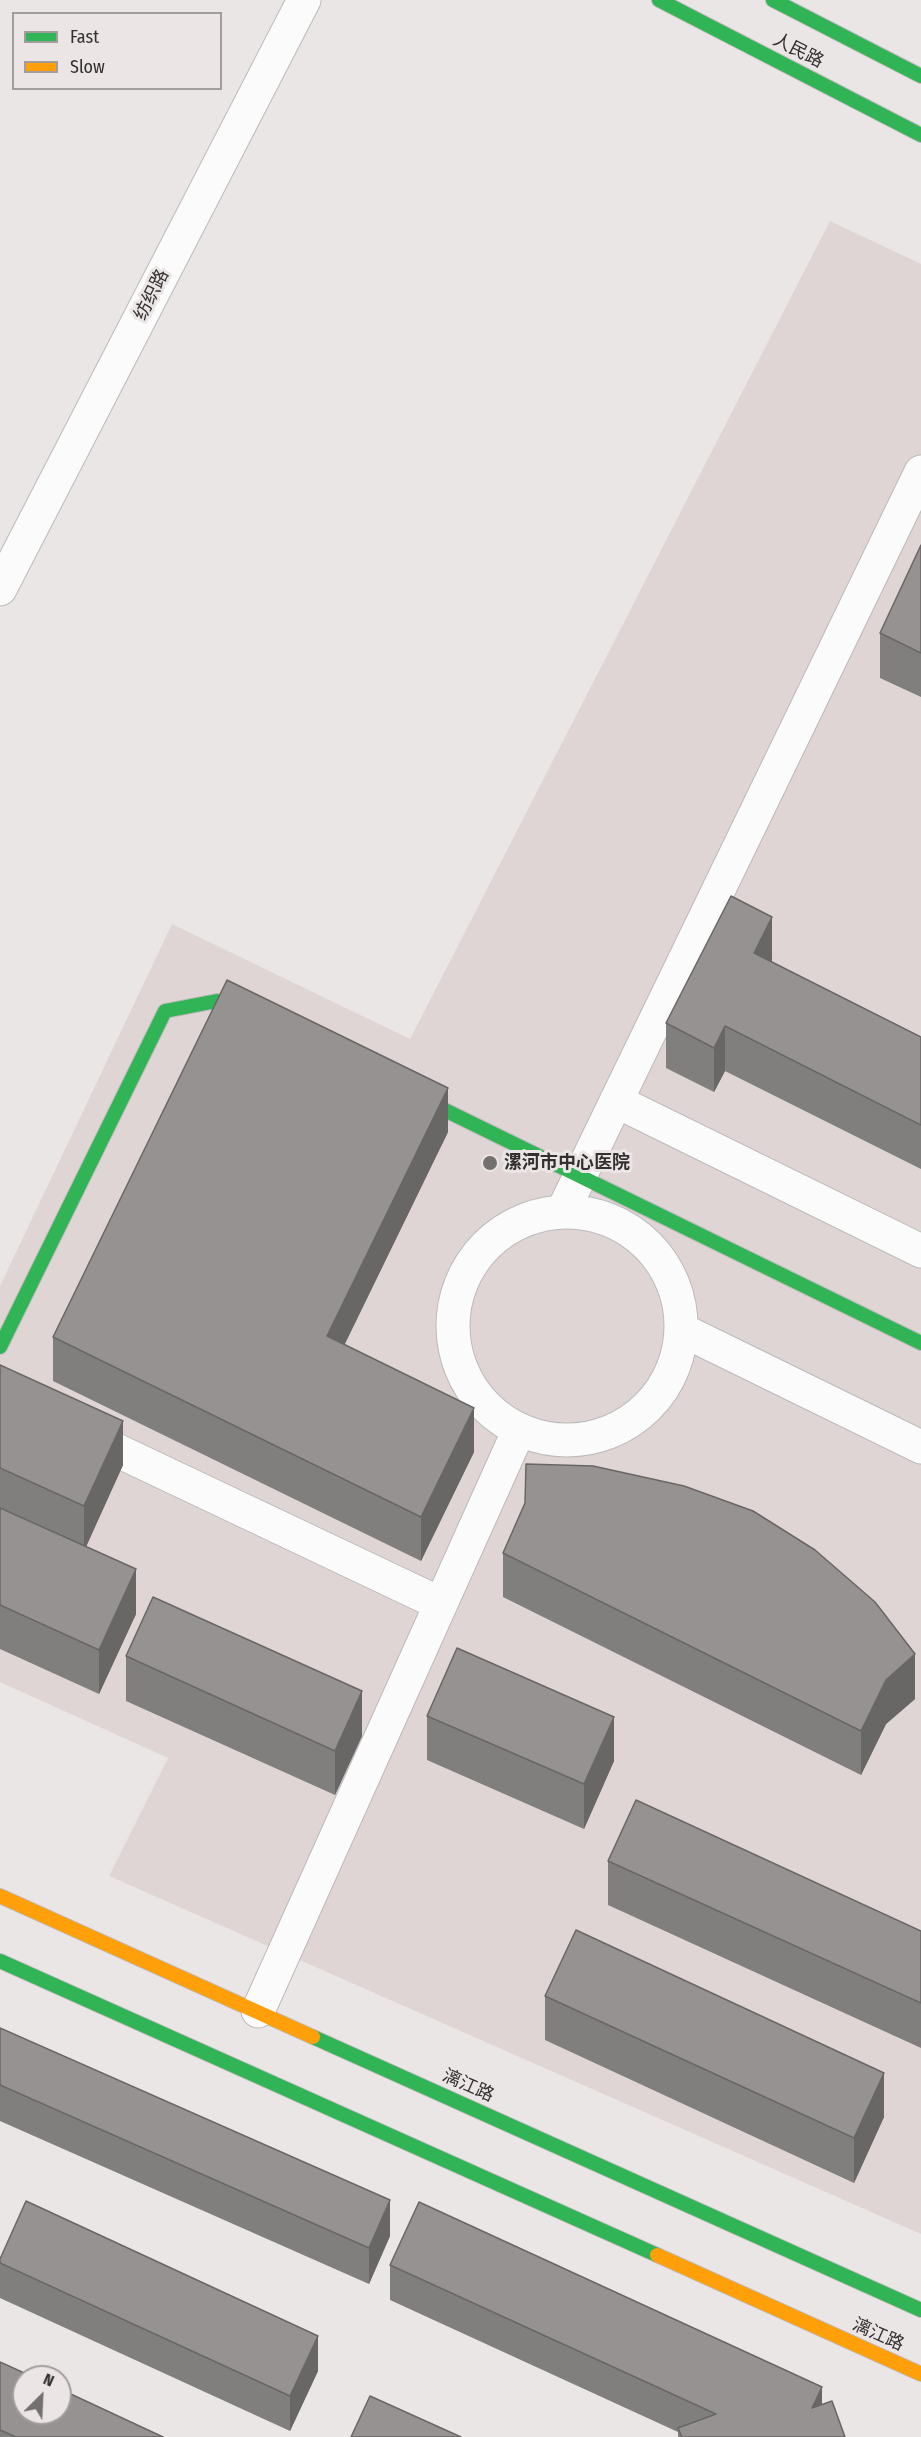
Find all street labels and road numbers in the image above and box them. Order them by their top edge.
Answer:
street label: 人民路 [769,29,827,73]
street label: 纺织路 [130,266,174,324]
street label: 漓江路 [439,2065,497,2107]
street label: 漓江路 [849,2314,907,2356]

